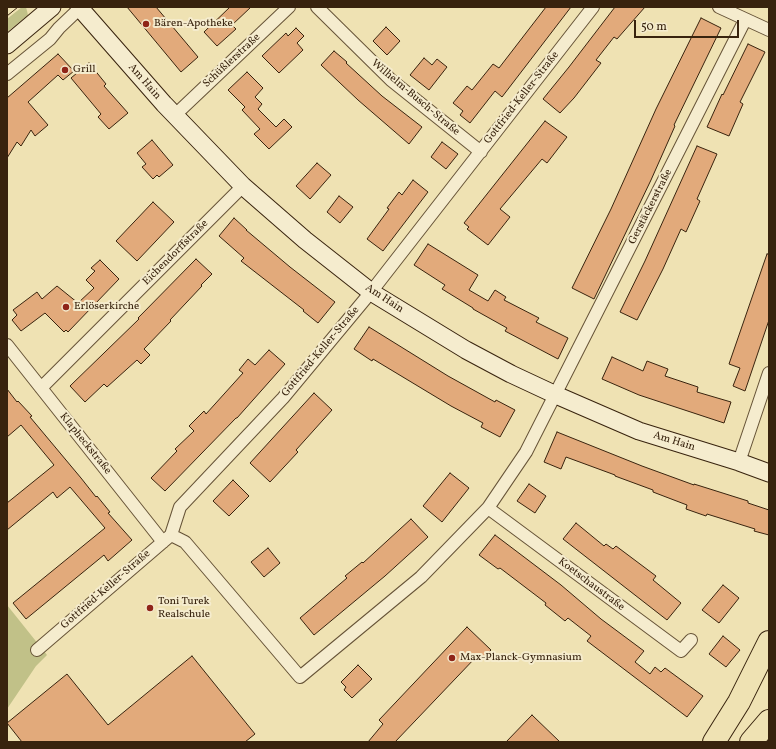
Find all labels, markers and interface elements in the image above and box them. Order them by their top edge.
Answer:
scale bar [636,12,741,38]
place label: Bären-Apotheke [154,17,233,31]
marker: Bären-Apotheke [141,19,151,29]
text: 50 m [641,19,667,35]
street label: Schüßlerstraße [201,31,263,91]
street label: Gottfried-Keller-Straße [482,49,562,147]
street label: Wilhelm-Busch-Straße [368,57,462,139]
street label: Am Hain [125,61,163,103]
place label: Grill [73,63,96,77]
marker: Grill [60,65,70,75]
street label: Gerstäckerstraße [626,167,676,247]
street label: Eichendorffstraße [140,217,212,289]
street label: Am Hain [362,282,406,316]
place label: Erlöserkirche [74,300,139,314]
marker: Erlöserkirche [61,302,71,312]
street label: Gottfried-Keller-Straße [279,304,363,400]
street label: Klapheckstraße [56,411,114,477]
street label: Am Hain [651,429,697,455]
street label: Gottfried-Keller-Straße [59,548,153,632]
street label: Koetschaustraße [555,556,627,614]
place label: Toni Turek Realschule [158,595,210,621]
marker: Toni Turek Realschule [145,603,155,613]
place label: Max-Planck-Gymnasium [460,651,582,665]
marker: Max-Planck-Gymnasium [447,653,457,663]

